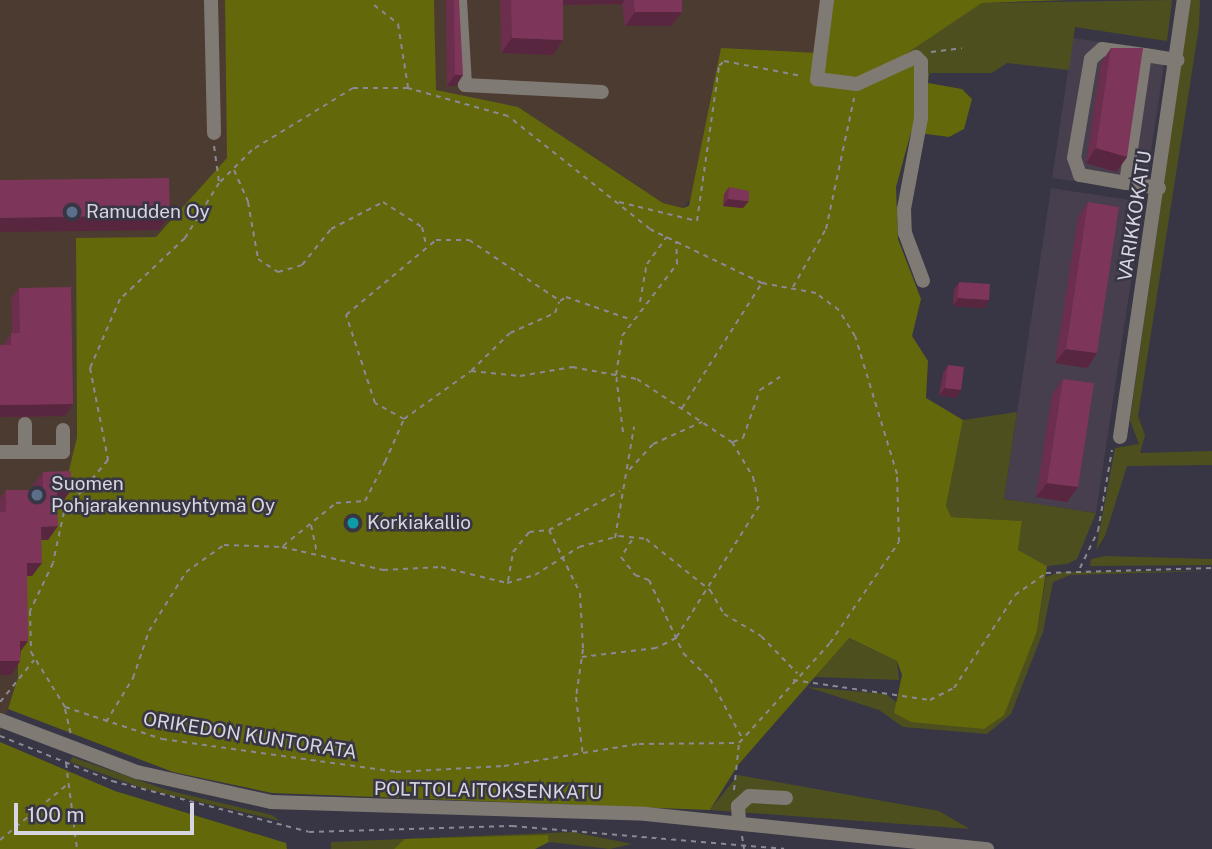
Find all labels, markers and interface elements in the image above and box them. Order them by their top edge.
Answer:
street label: VARIKKOKATU [1113,149,1157,283]
place label: Ramudden Oy [86,201,210,223]
marker: Ramudden Oy [64,204,80,220]
place label: Suomen Pohjarakennusyhtymä Oy [51,473,275,517]
marker: Suomen Pohjarakennusyhtymä Oy [29,487,45,503]
place label: Korkiakallio [367,512,471,534]
marker: Korkiakallio [345,515,361,531]
street label: ORIKEDON KUNTORATA [141,708,359,764]
street label: POLTTOLAITOKSENKATU [374,778,602,804]
scale bar [18,790,198,834]
text: 100 m [27,802,84,827]

